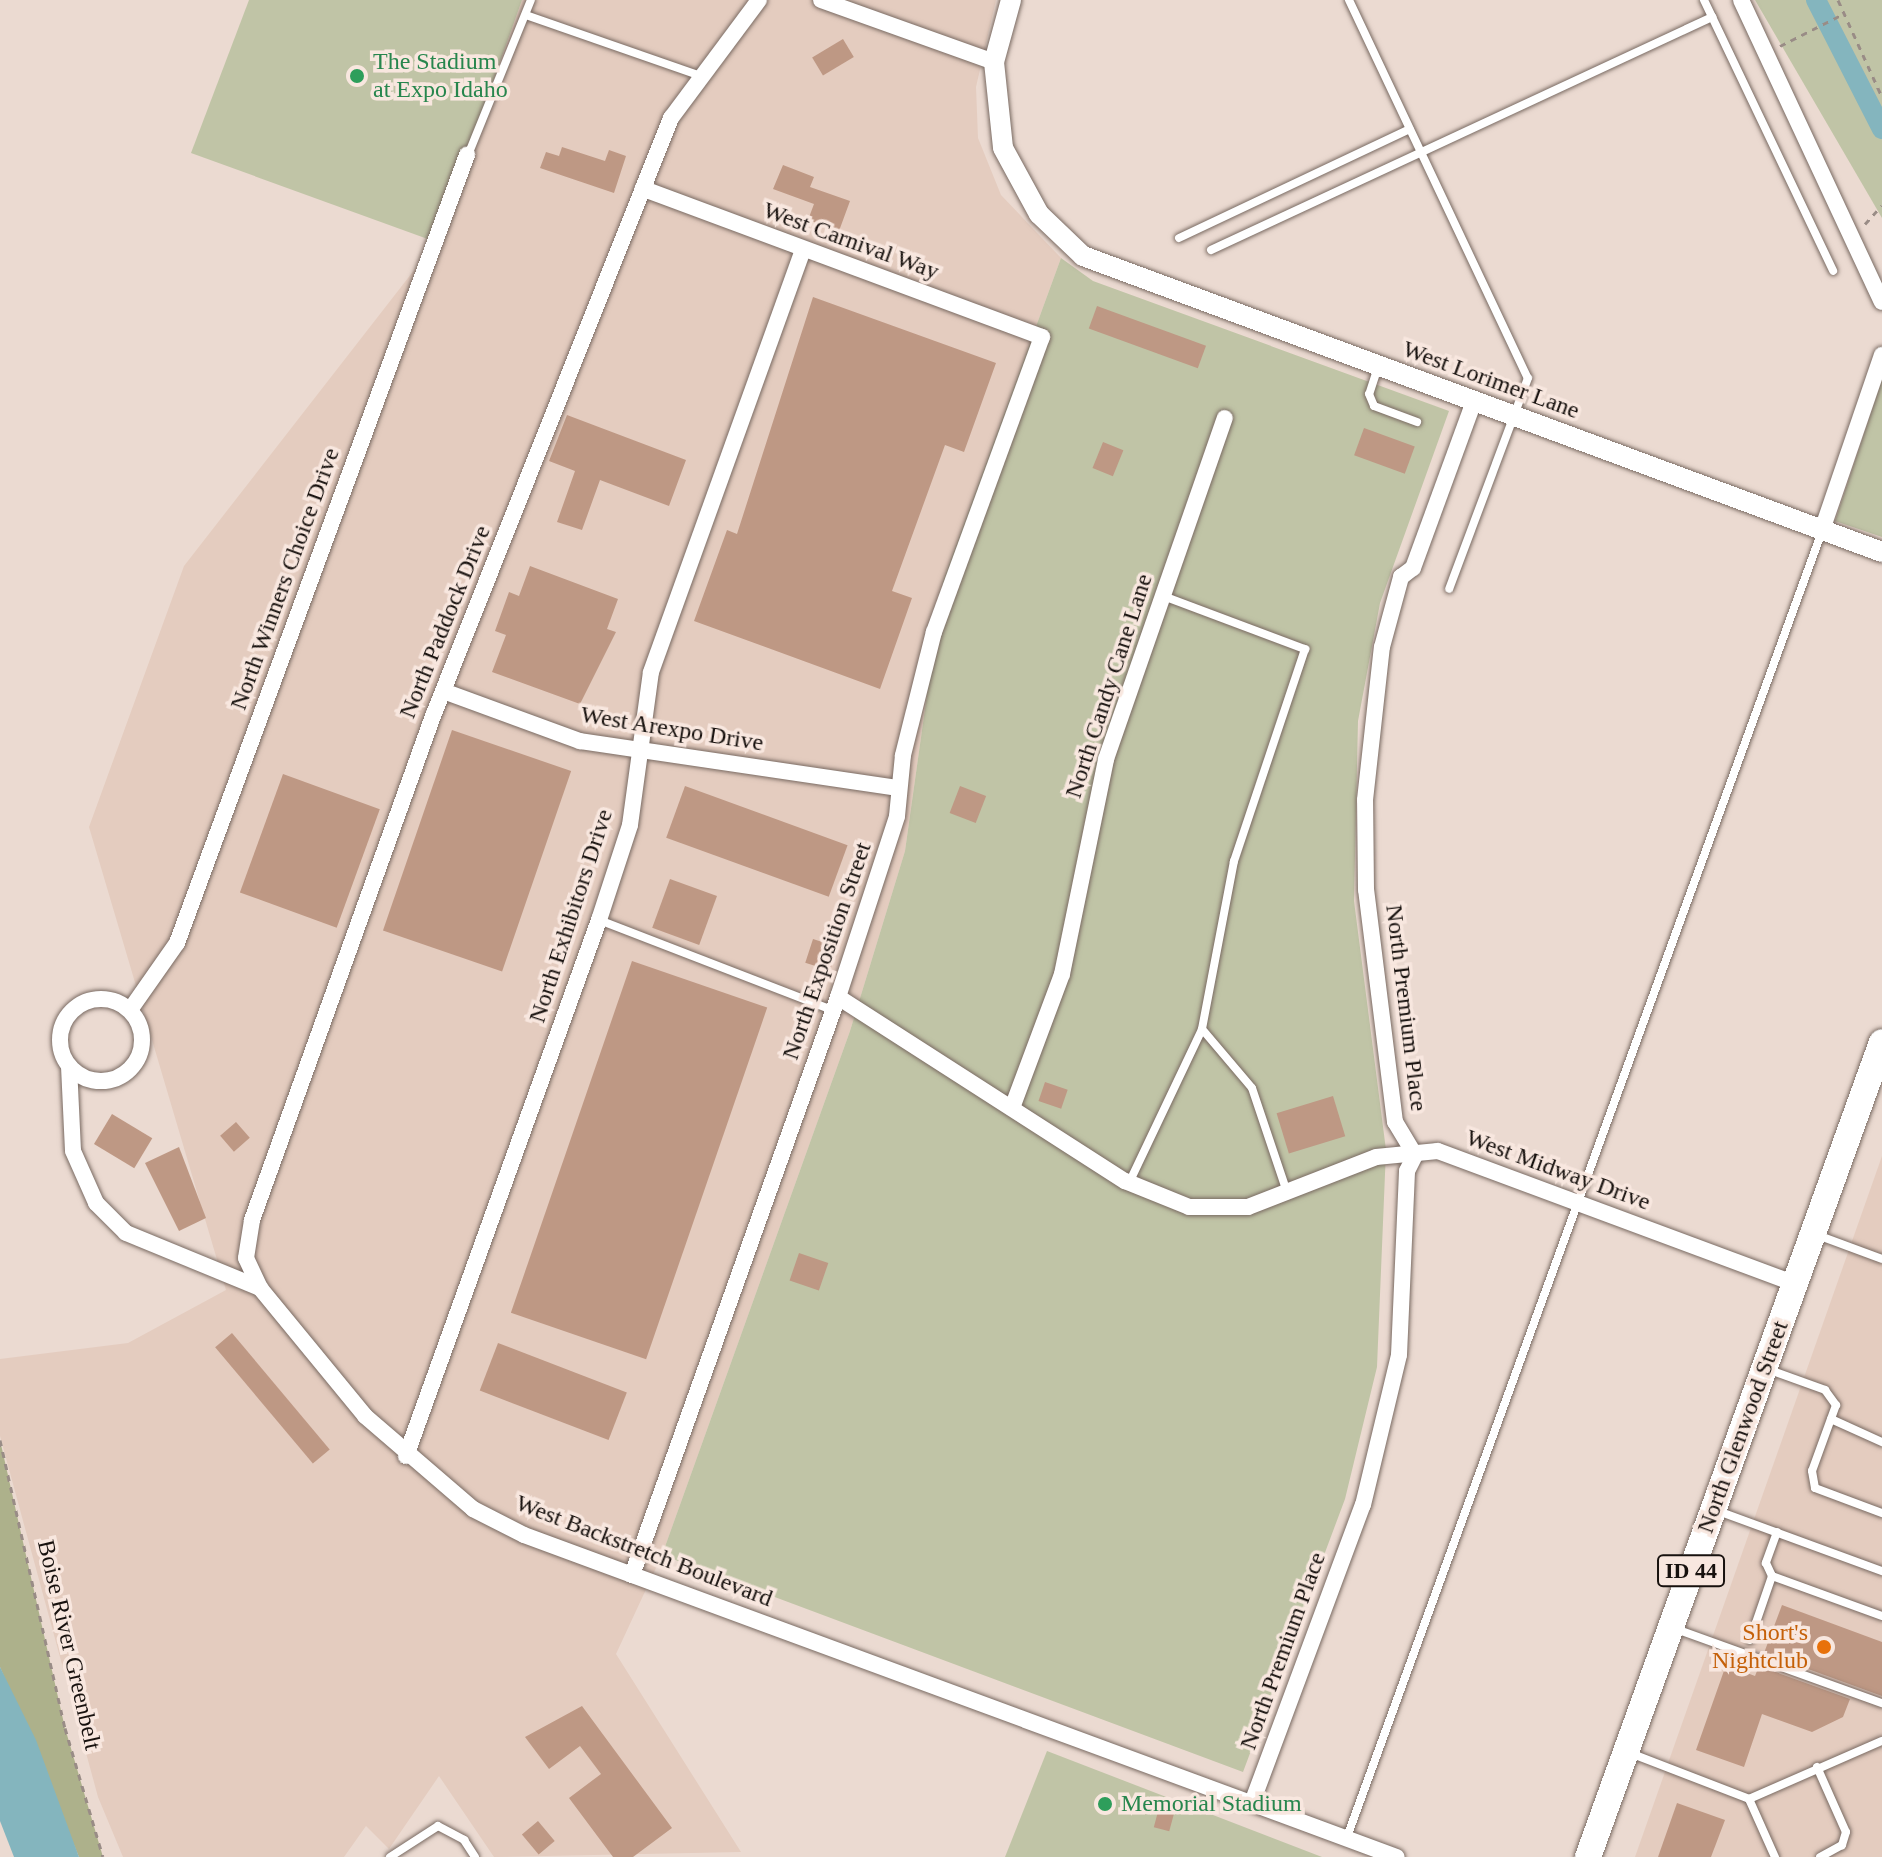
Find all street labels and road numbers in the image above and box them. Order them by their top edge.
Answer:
street label: West Carnival Way [759,196,943,286]
street label: West Lorimer Lane [1399,335,1583,425]
street label: North Winners Choice Drive [224,444,346,714]
street label: North Paddock Drive [393,521,497,723]
street label: North Candy Cane Lane [1059,570,1159,802]
street label: West Arexpo Drive [578,700,766,758]
street label: North Exhibitors Drive [523,806,619,1026]
street label: North Exposition Street [776,839,878,1063]
street label: North Premium Place [1379,903,1433,1113]
street label: West Midway Drive [1462,1123,1654,1217]
street label: North Glenwood Street [1691,1317,1795,1537]
street label: West Backstretch Boulevard [512,1489,776,1613]
street label: Boise River Greenbelt [31,1537,107,1753]
street label: North Premium Place [1234,1548,1332,1754]
road number: ID 44 [1657,1553,1725,1589]

